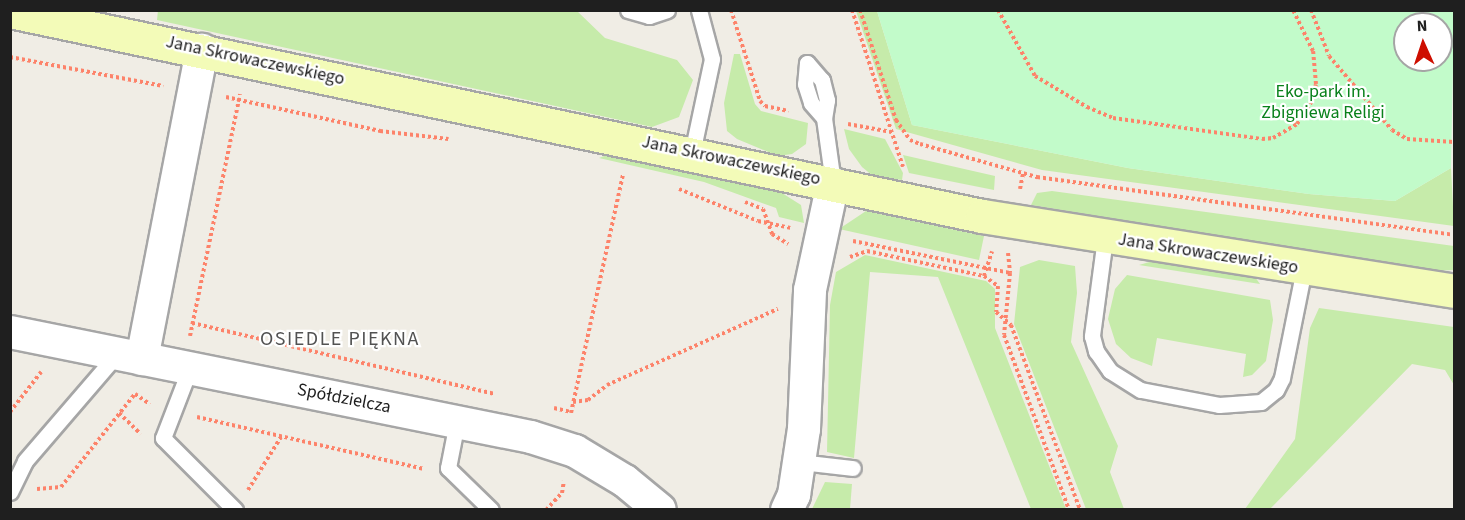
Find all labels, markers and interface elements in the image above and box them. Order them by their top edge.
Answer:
north arrow [1393,12,1453,72]
text: N [1416,15,1428,37]
street label: Jana Skrowaczewskiego [164,31,346,91]
park label: Eko-park im. Zbigniewa Religi [1261,82,1385,124]
street label: Jana Skrowaczewskiego [640,131,822,191]
street label: Jana Skrowaczewskiego [1116,229,1300,279]
district label: OSIEDLE PIĘKNA [260,327,420,351]
street label: Spółdzielcza [295,379,393,419]

